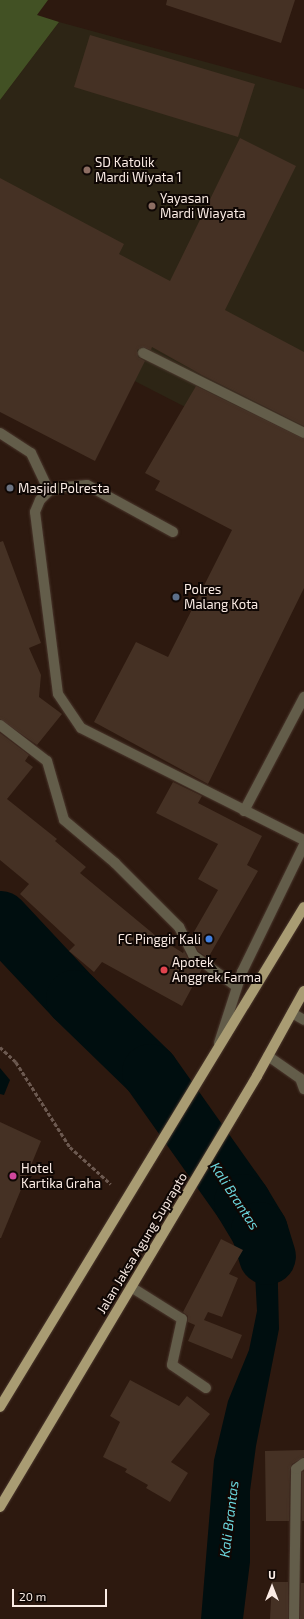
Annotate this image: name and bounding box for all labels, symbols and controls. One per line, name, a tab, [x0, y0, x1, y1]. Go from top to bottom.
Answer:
place label: SD Katolik Mardi Wiyata 1	[95, 155, 182, 186]
marker: SD Katolik Mardi Wiyata 1	[82, 165, 92, 175]
place label: Yayasan Mardi Wiayata	[160, 191, 246, 222]
marker: Yayasan Mardi Wiayata	[147, 201, 157, 211]
place label: Masjid Polresta	[18, 480, 110, 496]
marker: Masjid Polresta	[5, 483, 15, 493]
place label: Polres Malang Kota	[184, 582, 258, 613]
marker: Polres Malang Kota	[171, 592, 181, 602]
place label: FC Pinggir Kali	[118, 931, 201, 947]
marker: FC Pinggir Kali	[204, 934, 214, 944]
place label: Apotek Anggrek Farma	[172, 955, 261, 986]
marker: Apotek Anggrek Farma	[159, 965, 169, 975]
water label: Kali Brantas	[207, 1159, 263, 1233]
place label: Hotel Kartika Graha	[21, 1161, 101, 1192]
street label: Jalan Jaksa Agung Suprapto	[93, 1169, 191, 1317]
marker: Hotel Kartika Graha	[8, 1171, 18, 1181]
water label: Kali Brantas	[216, 1480, 242, 1558]
north arrow	[252, 1567, 292, 1607]
text: U	[268, 1568, 276, 1581]
scale bar	[14, 1581, 109, 1607]
text: 20 m	[19, 1589, 46, 1603]

